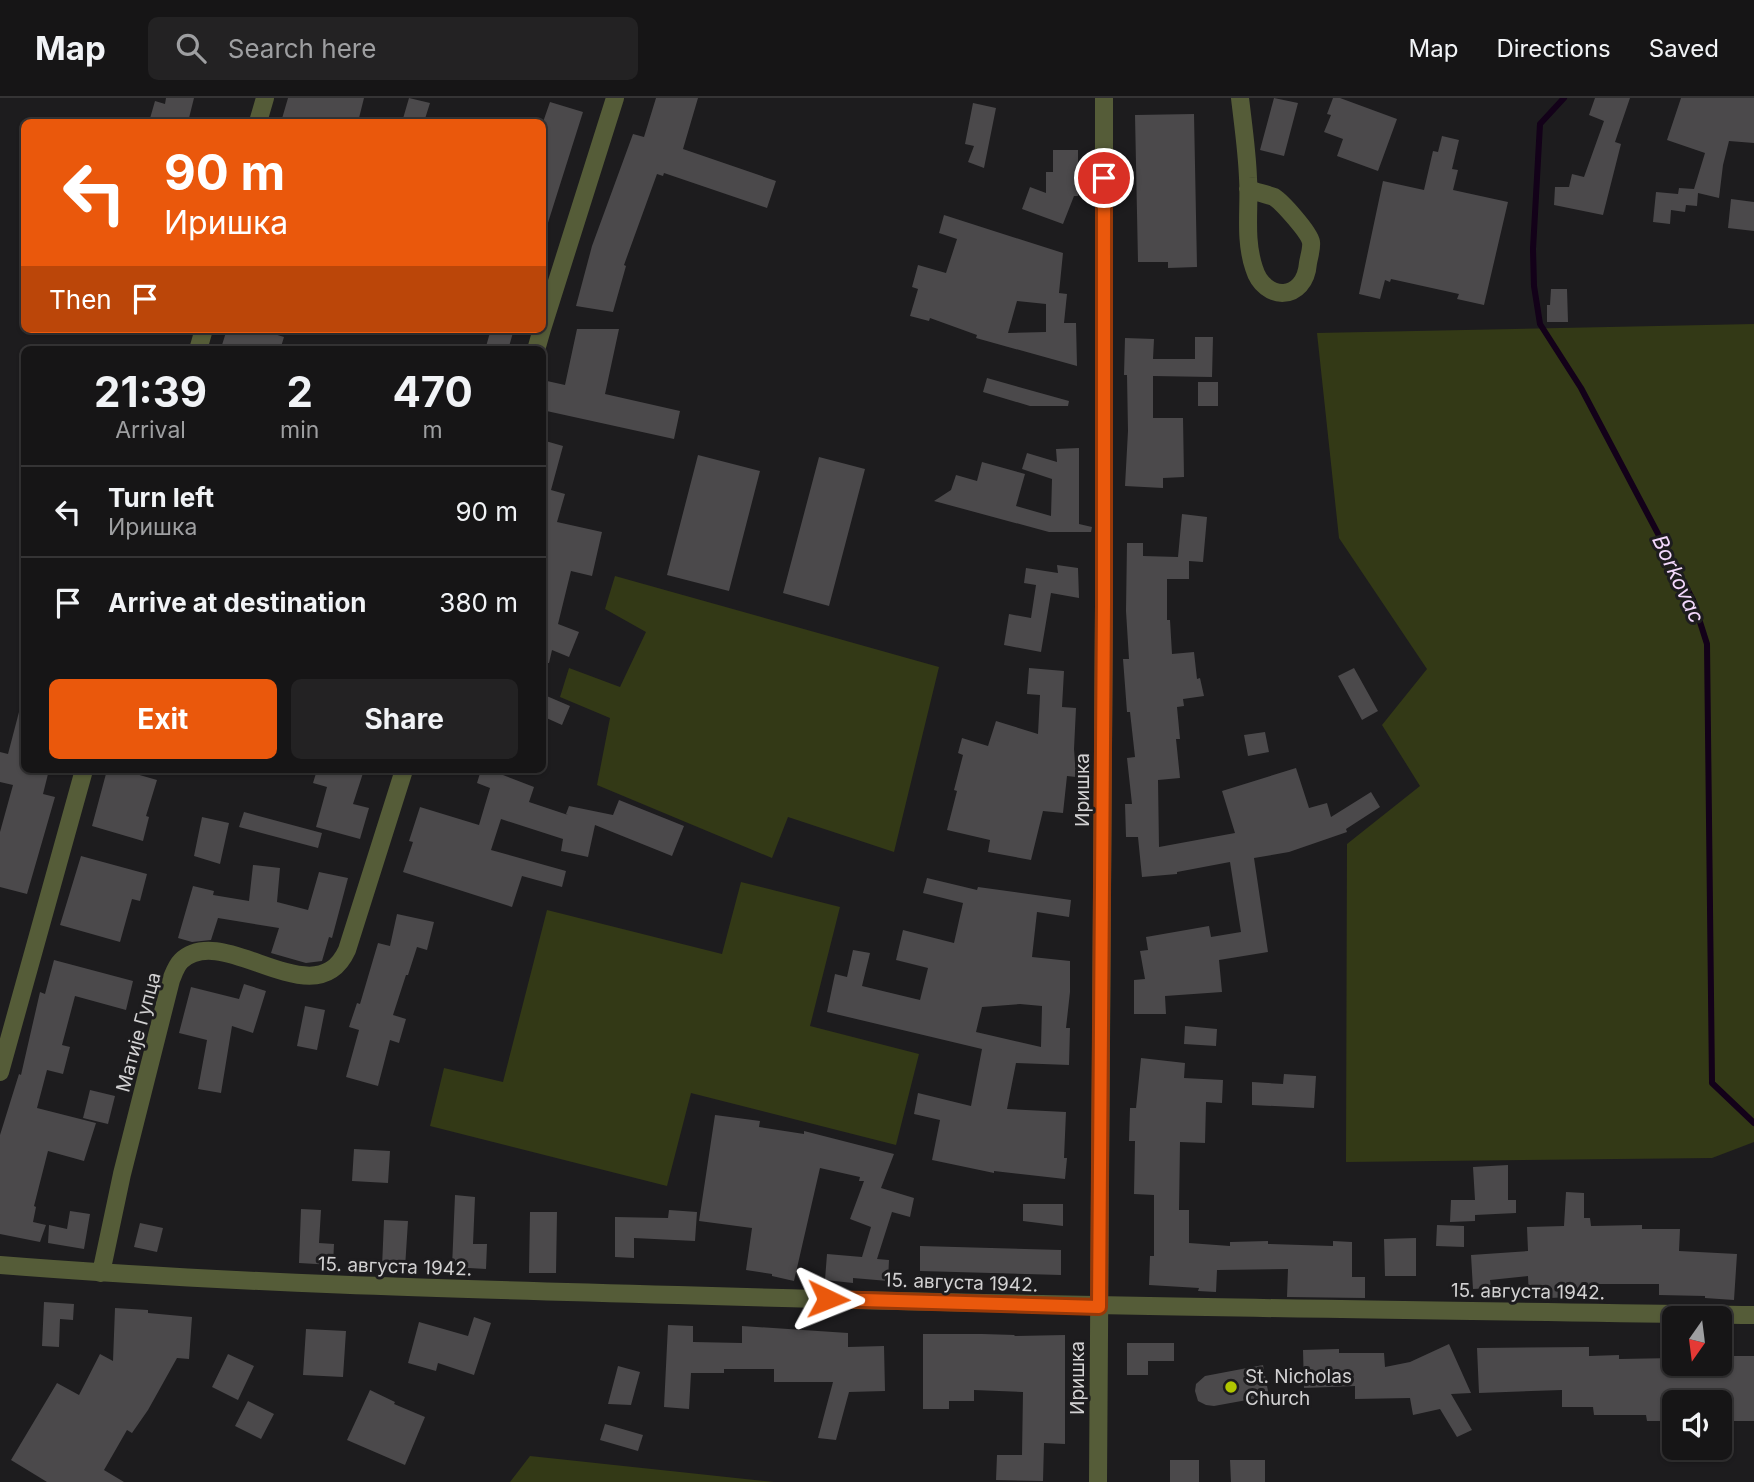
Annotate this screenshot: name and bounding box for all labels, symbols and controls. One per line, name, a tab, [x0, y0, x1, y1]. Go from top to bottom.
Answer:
search box	[148, 17, 638, 80]
text: Map	[35, 28, 106, 68]
icon: search	[172, 29, 210, 67]
text: Search here	[228, 33, 376, 64]
text: Map	[1409, 34, 1458, 63]
text: Directions	[1496, 34, 1611, 63]
text: Saved	[1649, 34, 1719, 63]
text: 90 m	[164, 143, 285, 202]
icon: left	[49, 147, 140, 238]
pin	[1074, 148, 1134, 208]
icon: arrive	[1085, 159, 1123, 197]
text: Иришка	[164, 203, 288, 242]
icon: arrive	[126, 280, 164, 318]
text: Then	[49, 284, 112, 315]
text: 21:39	[94, 366, 207, 417]
text: 2	[287, 366, 313, 417]
text: 470	[392, 366, 473, 417]
text: Arrival	[115, 416, 186, 444]
text: min	[280, 416, 319, 444]
text: m	[423, 416, 443, 444]
text: Turn left	[108, 482, 214, 513]
icon: left	[49, 493, 87, 531]
text: 90 m	[455, 496, 518, 527]
text: Иришка	[108, 513, 197, 541]
water label: Borkovac	[1647, 531, 1710, 627]
icon: arrive	[49, 584, 87, 622]
text: Arrive at destination	[108, 587, 367, 618]
text: 380 m	[439, 587, 518, 618]
button: Exit	[49, 679, 277, 759]
button: Share	[291, 679, 518, 759]
street label: Иришка	[1071, 753, 1094, 827]
street label: Матије Гупца	[111, 970, 165, 1094]
street label: 15. августа 1942.	[317, 1252, 473, 1281]
position arrow	[791, 1262, 865, 1336]
street label: 15. августа 1942.	[883, 1268, 1039, 1297]
street label: 15. августа 1942.	[1451, 1279, 1605, 1304]
north arrow	[1662, 1306, 1732, 1376]
map controls	[1662, 1306, 1732, 1460]
street label: Иришка	[1066, 1341, 1089, 1415]
place label: St. Nicholas Church	[1245, 1365, 1352, 1410]
marker: St. Nicholas Church	[1223, 1379, 1239, 1395]
button: sound	[1662, 1390, 1732, 1460]

